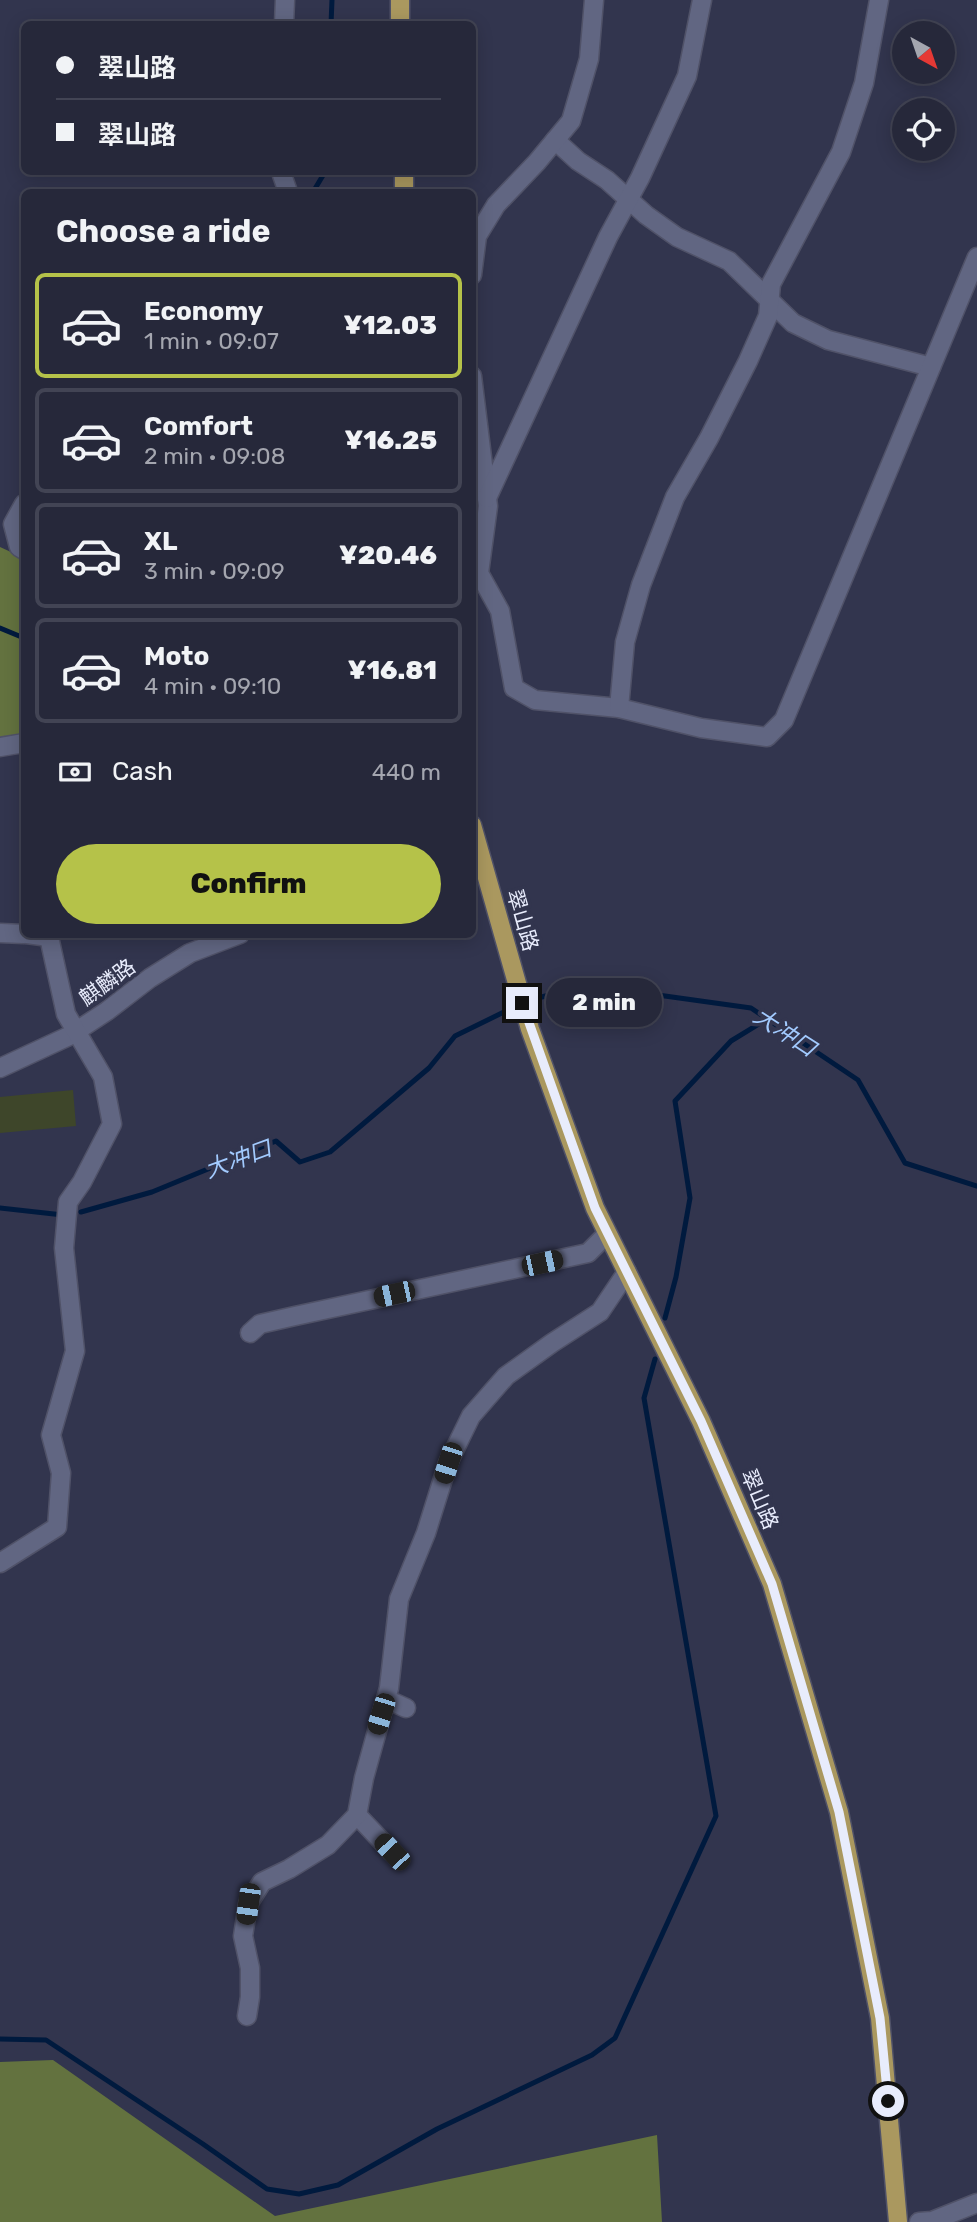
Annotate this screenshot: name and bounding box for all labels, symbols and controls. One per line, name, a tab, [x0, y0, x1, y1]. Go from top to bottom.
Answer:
north arrow	[892, 21, 956, 84]
map controls	[892, 21, 955, 161]
text: 翠山路	[98, 53, 176, 84]
button: locate	[892, 98, 955, 161]
text: 翠山路	[98, 120, 176, 151]
text: Choose a ride	[56, 212, 270, 250]
icon: car	[60, 294, 123, 357]
text: Economy	[144, 296, 263, 327]
text: ¥12.03	[343, 310, 437, 341]
text: 1 min · 09:07	[144, 327, 279, 355]
icon: car	[60, 409, 123, 472]
text: Comfort	[144, 411, 253, 442]
text: ¥16.25	[344, 425, 437, 456]
text: 2 min · 09:08	[144, 442, 285, 470]
icon: car	[60, 524, 123, 587]
text: XL	[144, 526, 177, 557]
text: ¥20.46	[339, 540, 437, 571]
text: 3 min · 09:09	[144, 557, 285, 585]
icon: car	[60, 639, 123, 702]
text: Moto	[144, 641, 209, 672]
text: ¥16.81	[348, 655, 437, 686]
text: 4 min · 09:10	[144, 672, 281, 700]
icon: cash	[56, 753, 94, 791]
text: Cash	[112, 756, 173, 787]
text: 440 m	[372, 758, 441, 786]
button: Confirm	[56, 844, 441, 924]
street label: 翠山路	[502, 886, 544, 954]
street label: 麒麟路	[74, 953, 140, 1011]
callout: 2 min	[546, 978, 662, 1028]
route end	[506, 987, 538, 1019]
text: 2 min	[572, 988, 636, 1016]
water label: 大冲口	[748, 1001, 823, 1064]
water label: 大冲口	[201, 1133, 277, 1184]
car	[520, 1248, 565, 1278]
car	[372, 1279, 417, 1309]
car	[432, 1440, 465, 1486]
street label: 翠山路	[736, 1465, 784, 1533]
car	[365, 1691, 398, 1737]
car	[370, 1829, 415, 1875]
car	[235, 1882, 262, 1926]
route start	[872, 2085, 904, 2117]

